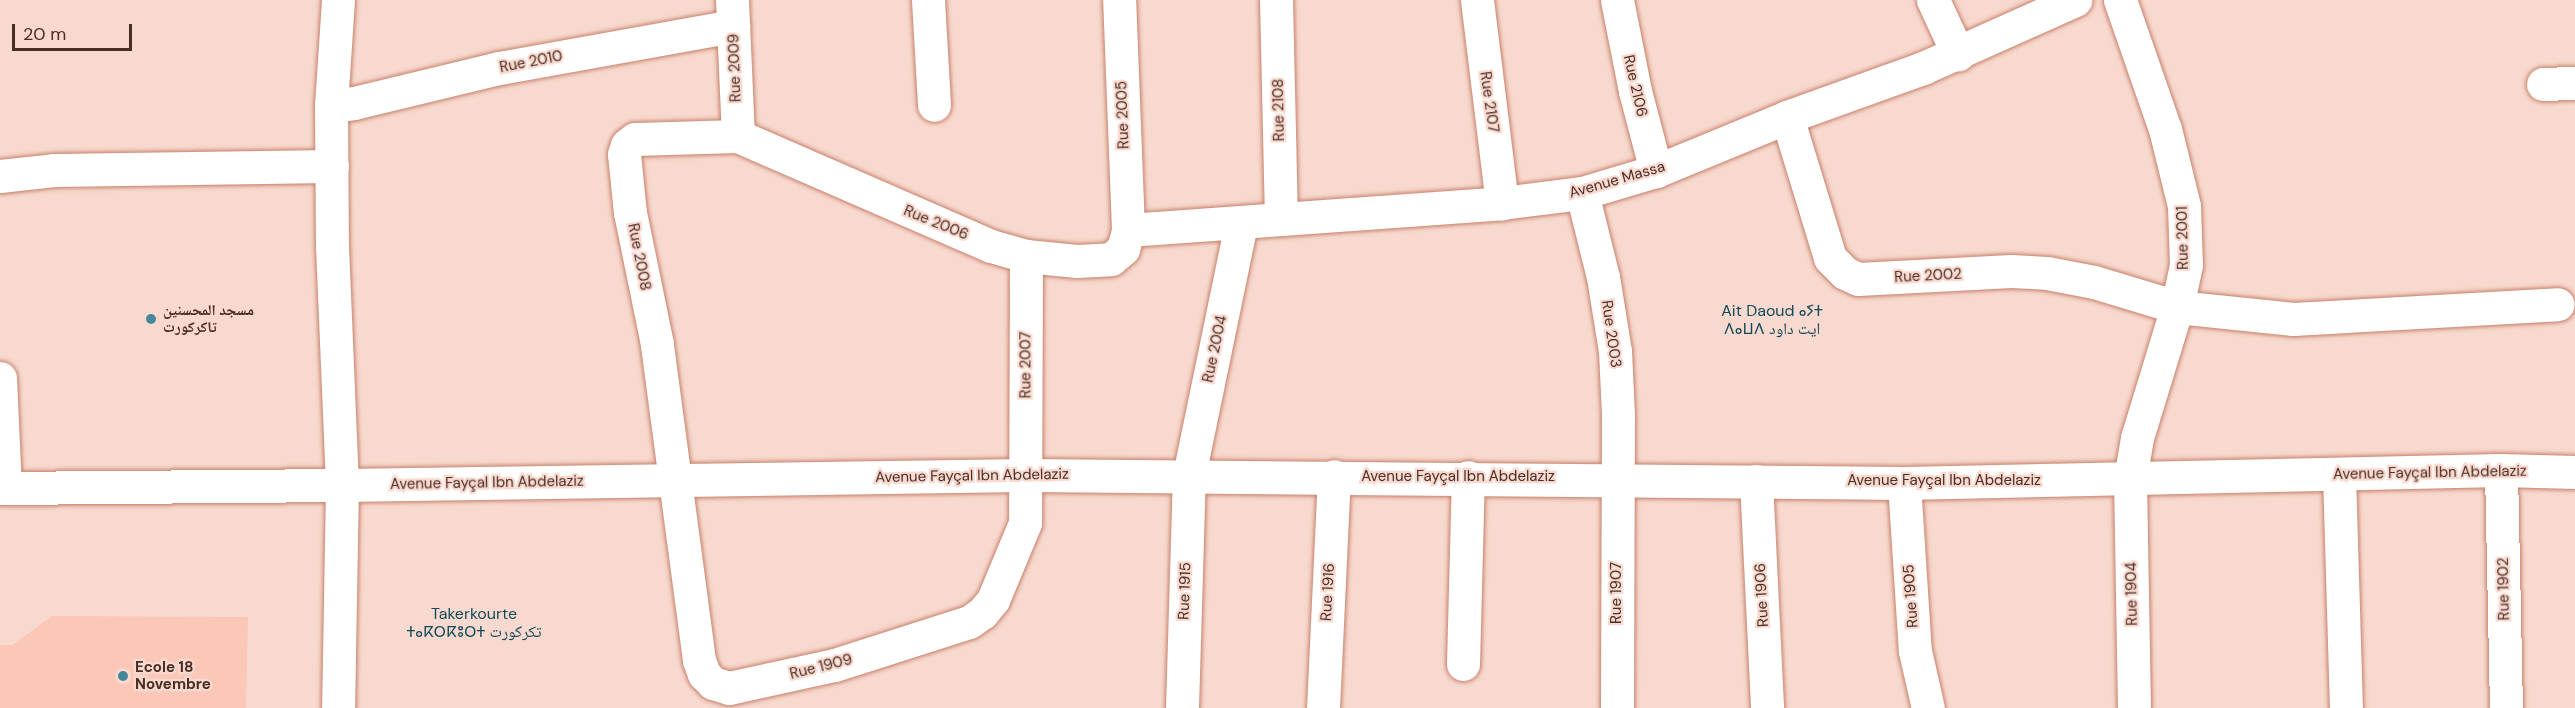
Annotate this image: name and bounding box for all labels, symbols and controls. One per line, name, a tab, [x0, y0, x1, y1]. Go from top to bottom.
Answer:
scale bar	[15, 12, 135, 50]
text: 20 m	[23, 22, 66, 46]
street label: Rue 2009	[725, 33, 745, 103]
street label: Rue 2010	[498, 47, 564, 77]
street label: Rue 2106	[1619, 53, 1651, 119]
street label: Rue 2107	[1476, 70, 1502, 134]
street label: Rue 2108	[1269, 78, 1289, 142]
street label: Rue 2005	[1113, 81, 1133, 149]
street label: Avenue Massa	[1567, 158, 1667, 202]
street label: Rue 2006	[901, 202, 971, 244]
street label: Rue 2001	[2173, 206, 2193, 270]
street label: Rue 2008	[624, 222, 654, 292]
street label: Rue 2002	[1894, 265, 1962, 287]
street label: Rue 2003	[1597, 299, 1625, 369]
place label: مسجد المحسنين تاكركورت	[163, 301, 254, 336]
district label: Ait Daoud ⴰⵢⵜ ⴷⴰⵡⴷ ايت داود	[1721, 301, 1823, 339]
marker: مسجد المحسنين تاكركورت	[144, 312, 158, 326]
street label: Rue 2004	[1199, 314, 1231, 384]
street label: Rue 2007	[1017, 332, 1035, 398]
street label: Avenue Fayçal Ibn Abdelaziz	[2333, 462, 2527, 484]
street label: Avenue Fayçal Ibn Abdelaziz	[875, 465, 1069, 487]
street label: Avenue Fayçal Ibn Abdelaziz	[1361, 468, 1555, 486]
street label: Avenue Fayçal Ibn Abdelaziz	[390, 472, 584, 494]
street label: Avenue Fayçal Ibn Abdelaziz	[1847, 472, 2041, 490]
street label: Rue 1902	[2494, 557, 2514, 621]
street label: Rue 1915	[1175, 562, 1195, 620]
street label: Rue 1907	[1608, 562, 1626, 624]
street label: Rue 1904	[2122, 562, 2142, 626]
street label: Rue 1916	[1317, 563, 1339, 621]
street label: Rue 1906	[1751, 563, 1773, 627]
street label: Rue 1905	[1900, 564, 1922, 628]
district label: Takerkourte ⵜⴰⴽⵔⴽⵓⵔⵜ تكركورت	[406, 604, 542, 642]
street label: Rue 1909	[788, 651, 854, 683]
place label: Ecole 18 Novembre	[135, 658, 211, 693]
marker: Ecole 18 Novembre	[116, 669, 130, 683]

